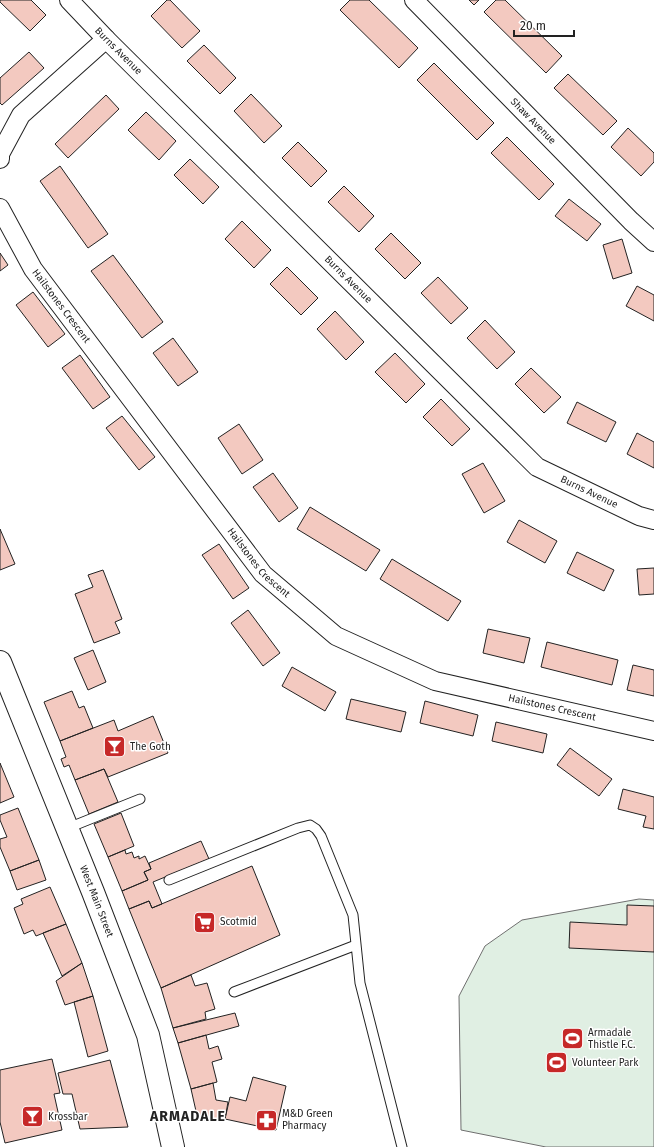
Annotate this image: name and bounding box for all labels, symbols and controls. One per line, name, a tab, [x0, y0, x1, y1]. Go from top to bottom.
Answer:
scale bar	[514, 12, 574, 38]
text: 20 m	[520, 19, 546, 33]
street label: Burns Avenue	[92, 25, 145, 77]
street label: Shaw Avenue	[508, 96, 558, 147]
street label: Burns Avenue	[322, 253, 374, 306]
street label: Hailstones Crescent	[29, 267, 93, 346]
street label: Burns Avenue	[558, 473, 620, 511]
street label: Hailstones Crescent	[224, 526, 293, 600]
street label: Hailstones Crescent	[507, 692, 597, 724]
bar icon: The Goth	[101, 734, 127, 760]
place label: The Goth	[130, 741, 171, 753]
street label: West Main Street	[77, 864, 116, 939]
supermarket icon: Scotmid	[192, 909, 218, 935]
place label: Scotmid	[220, 916, 257, 928]
sports icon: Armadale Thistle F.C.	[560, 1026, 586, 1052]
place label: Armadale Thistle F.C.	[588, 1027, 635, 1051]
sports icon: Volunteer Park	[544, 1050, 570, 1076]
place label: Volunteer Park	[572, 1057, 639, 1069]
bar icon: Krossbar	[20, 1104, 46, 1130]
pharmacy icon: M&D Green Pharmacy	[254, 1107, 280, 1133]
district label: ARMADALE	[149, 1108, 226, 1125]
place label: M&D Green Pharmacy	[282, 1108, 333, 1132]
place label: Krossbar	[48, 1111, 88, 1123]

